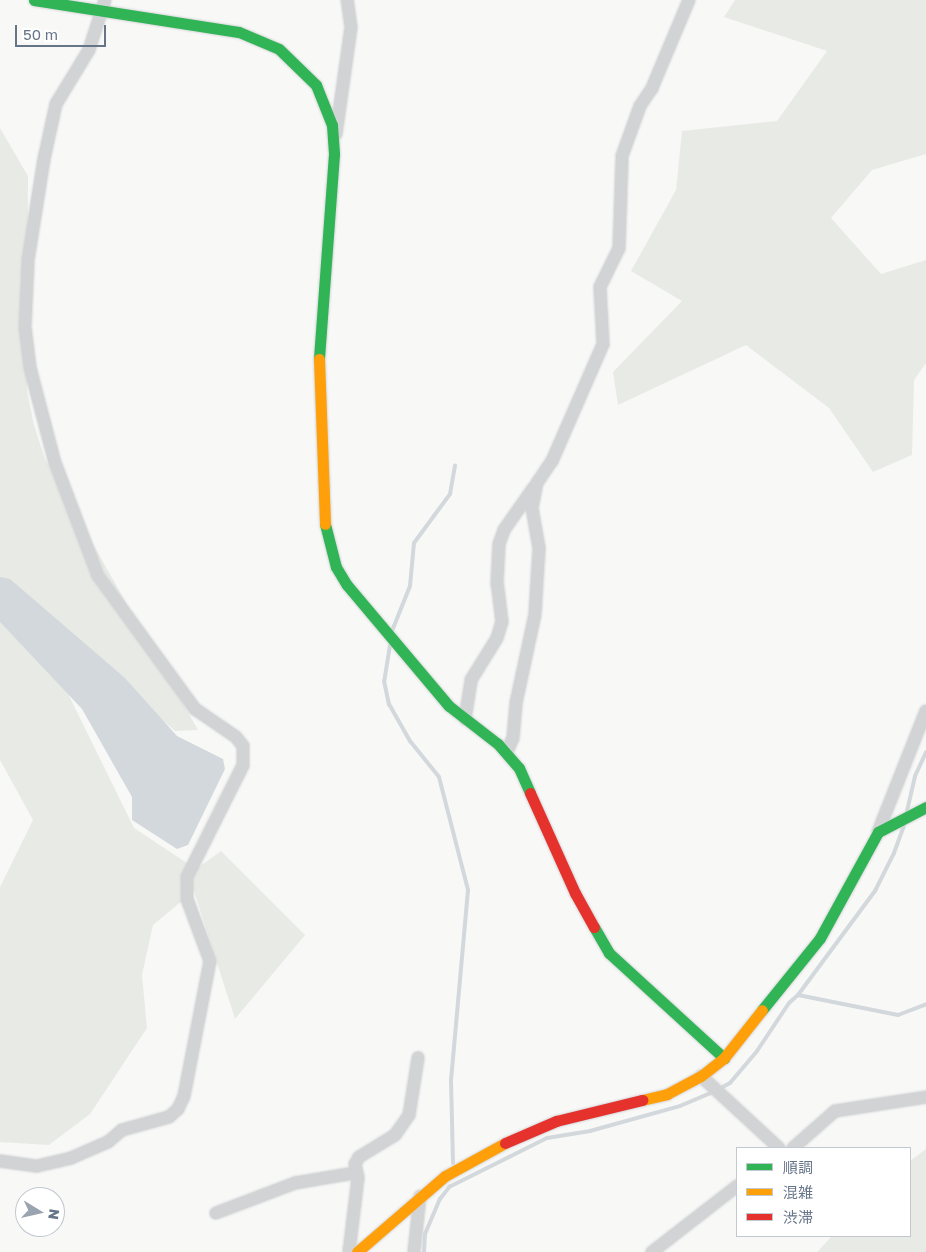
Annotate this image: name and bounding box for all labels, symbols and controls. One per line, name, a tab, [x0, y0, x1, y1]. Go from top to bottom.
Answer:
scale bar	[18, 15, 109, 47]
text: 50 m	[23, 25, 58, 43]
legend	[736, 1147, 911, 1237]
text: 順調	[783, 1158, 813, 1176]
text: 混雑	[783, 1183, 813, 1201]
north arrow	[15, 1187, 65, 1237]
text: N	[45, 1208, 64, 1221]
text: 渋滞	[783, 1208, 813, 1226]

